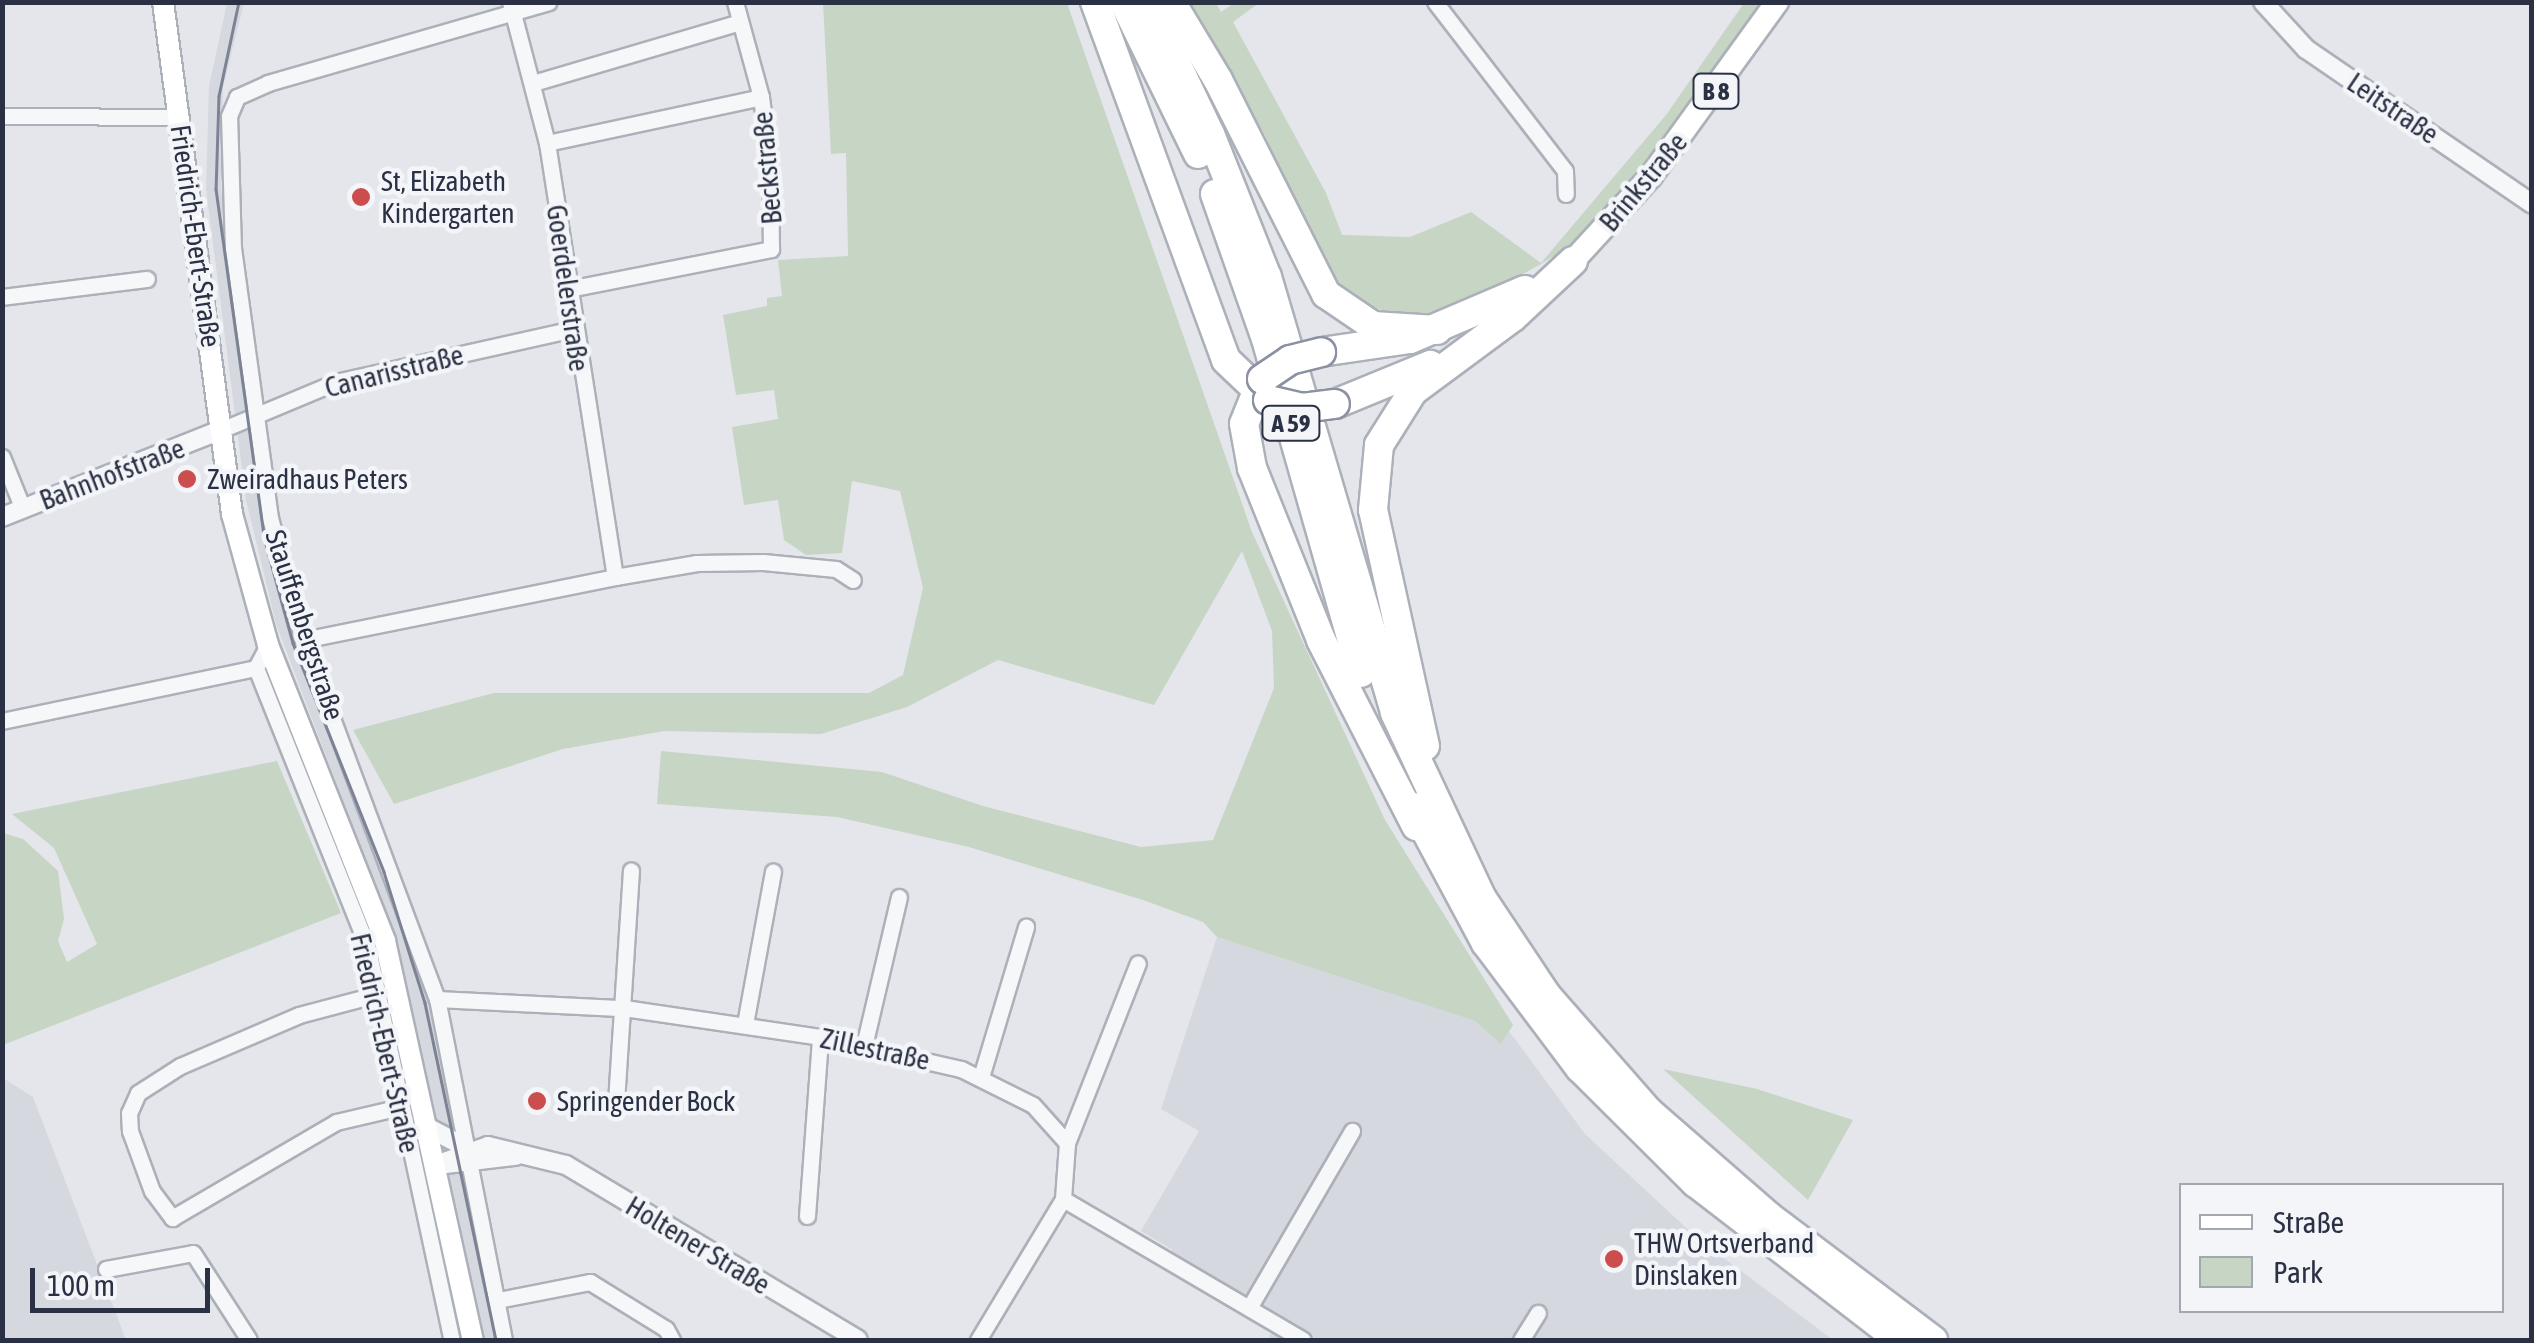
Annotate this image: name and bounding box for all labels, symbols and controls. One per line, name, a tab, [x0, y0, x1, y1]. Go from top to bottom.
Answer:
street label: Leitstraße	[2341, 65, 2445, 151]
road number: B 8	[1691, 71, 1741, 111]
street label: Beckstraße	[745, 110, 789, 226]
street label: Friedrich-Ebert-Straße	[164, 123, 228, 349]
street label: Brinkstraße	[1592, 126, 1694, 238]
place label: St, Elizabeth Kindergarten	[381, 164, 515, 230]
marker: St, Elizabeth Kindergarten	[350, 186, 372, 208]
street label: Goerdelerstraße	[540, 203, 596, 373]
street label: Canarisstraße	[321, 338, 467, 404]
road number: A 59	[1261, 403, 1321, 443]
street label: Bahnhofstraße	[35, 431, 189, 517]
place label: Zweiradhaus Peters	[207, 462, 408, 496]
marker: Zweiradhaus Peters	[176, 468, 198, 490]
street label: Stauffenbergstraße	[258, 526, 352, 724]
street label: Friedrich-Ebert-Straße	[343, 930, 427, 1156]
street label: Zillestraße	[817, 1021, 933, 1077]
place label: Springender Bock	[557, 1084, 735, 1118]
marker: Springender Bock	[526, 1090, 548, 1112]
legend	[2179, 1183, 2504, 1313]
street label: Holtener Straße	[620, 1189, 776, 1301]
text: Straße	[2273, 1205, 2344, 1239]
place label: THW Ortsverband Dinslaken	[1634, 1226, 1814, 1292]
scale bar	[35, 1248, 215, 1310]
marker: THW Ortsverband Dinslaken	[1603, 1248, 1625, 1270]
text: Park	[2273, 1255, 2323, 1289]
text: 100 m	[47, 1268, 115, 1302]

